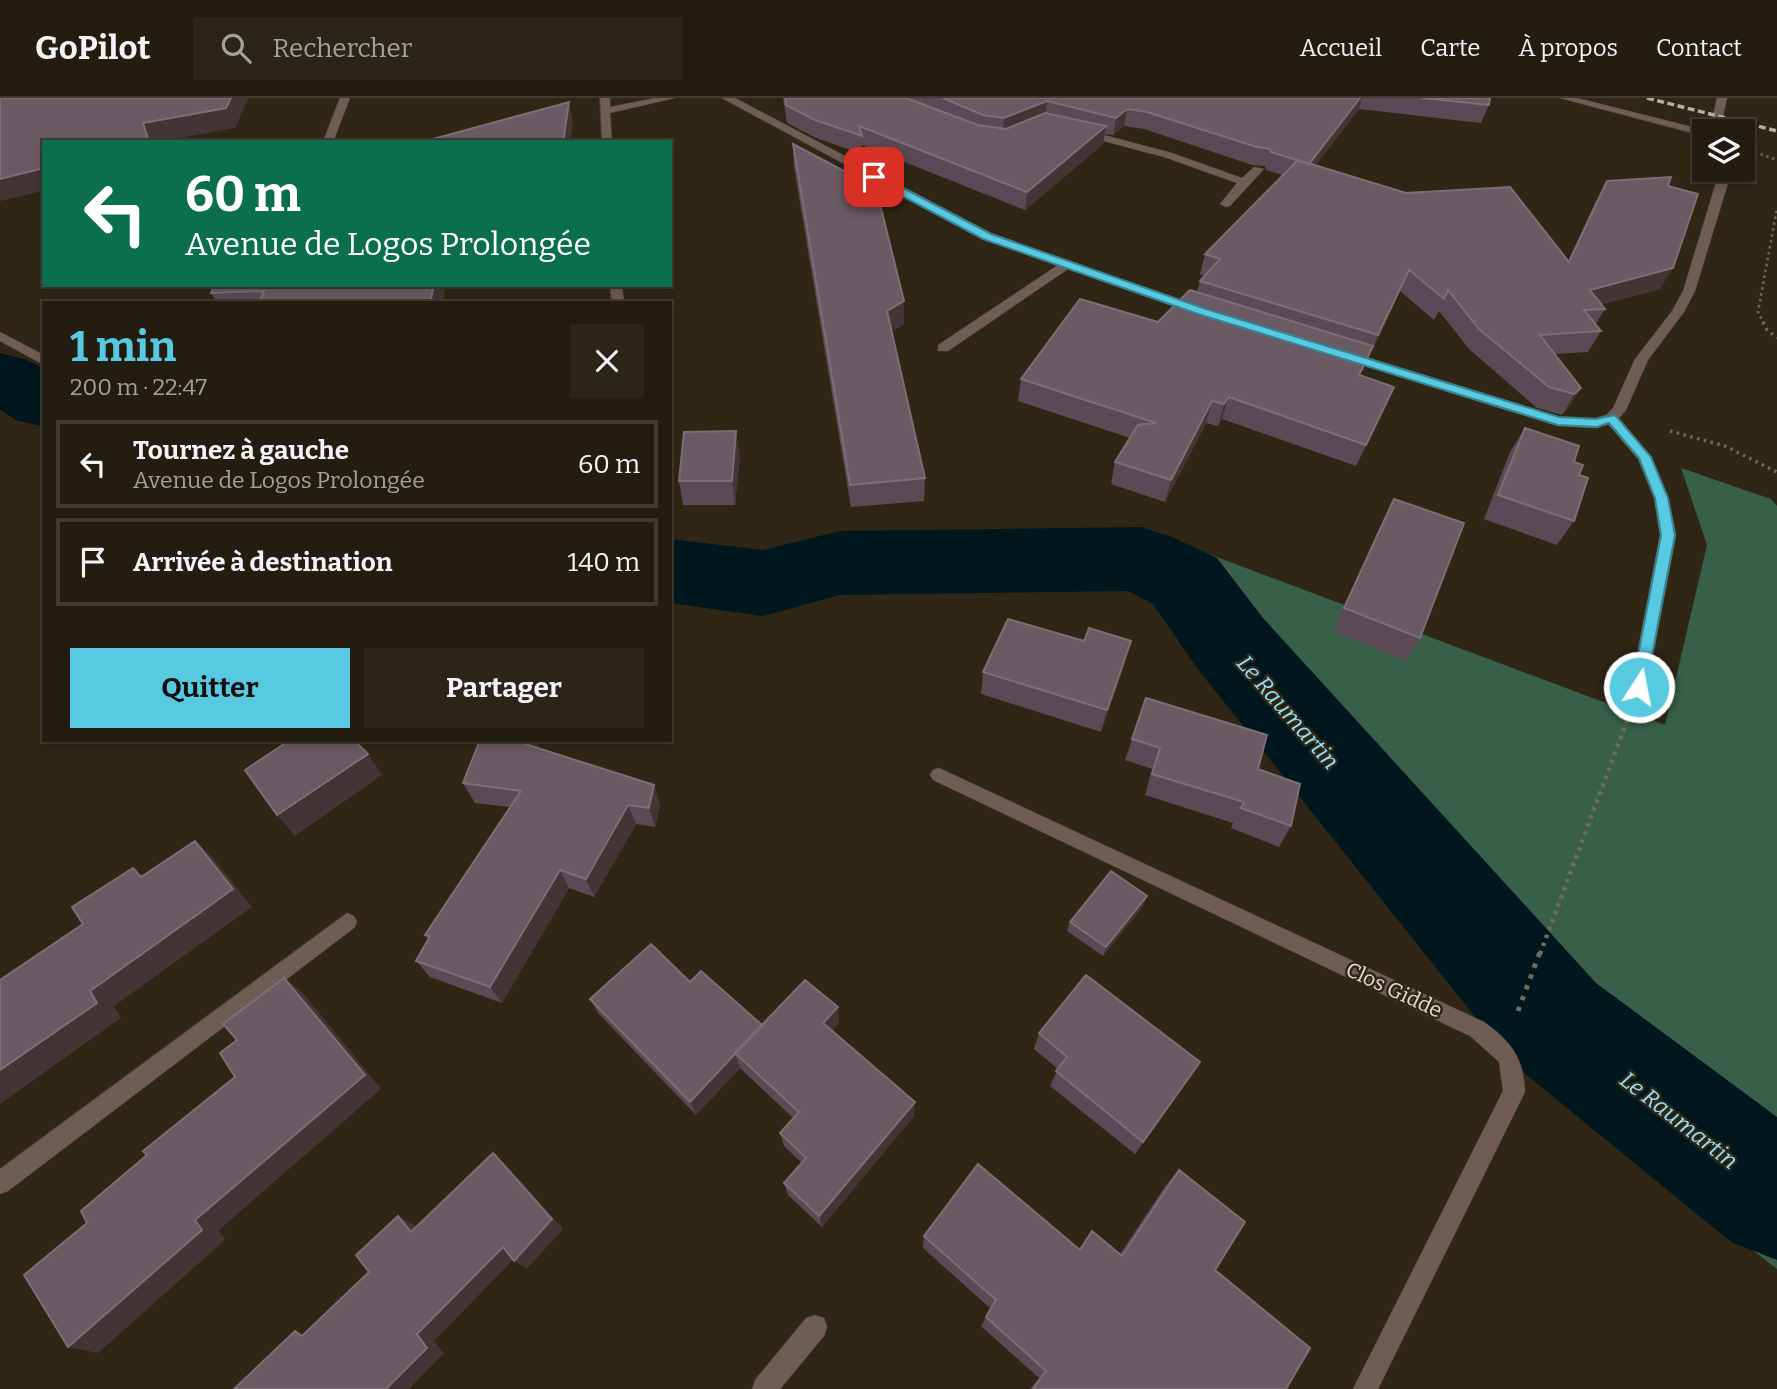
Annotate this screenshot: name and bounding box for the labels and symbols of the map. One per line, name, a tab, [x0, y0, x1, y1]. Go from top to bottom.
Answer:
pin	[844, 147, 904, 207]
water label: Le Raumartin	[1231, 649, 1345, 775]
position arrow	[1602, 650, 1676, 724]
street label: Clos Gidde	[1342, 956, 1446, 1024]
water label: Le Raumartin	[1614, 1065, 1744, 1175]

